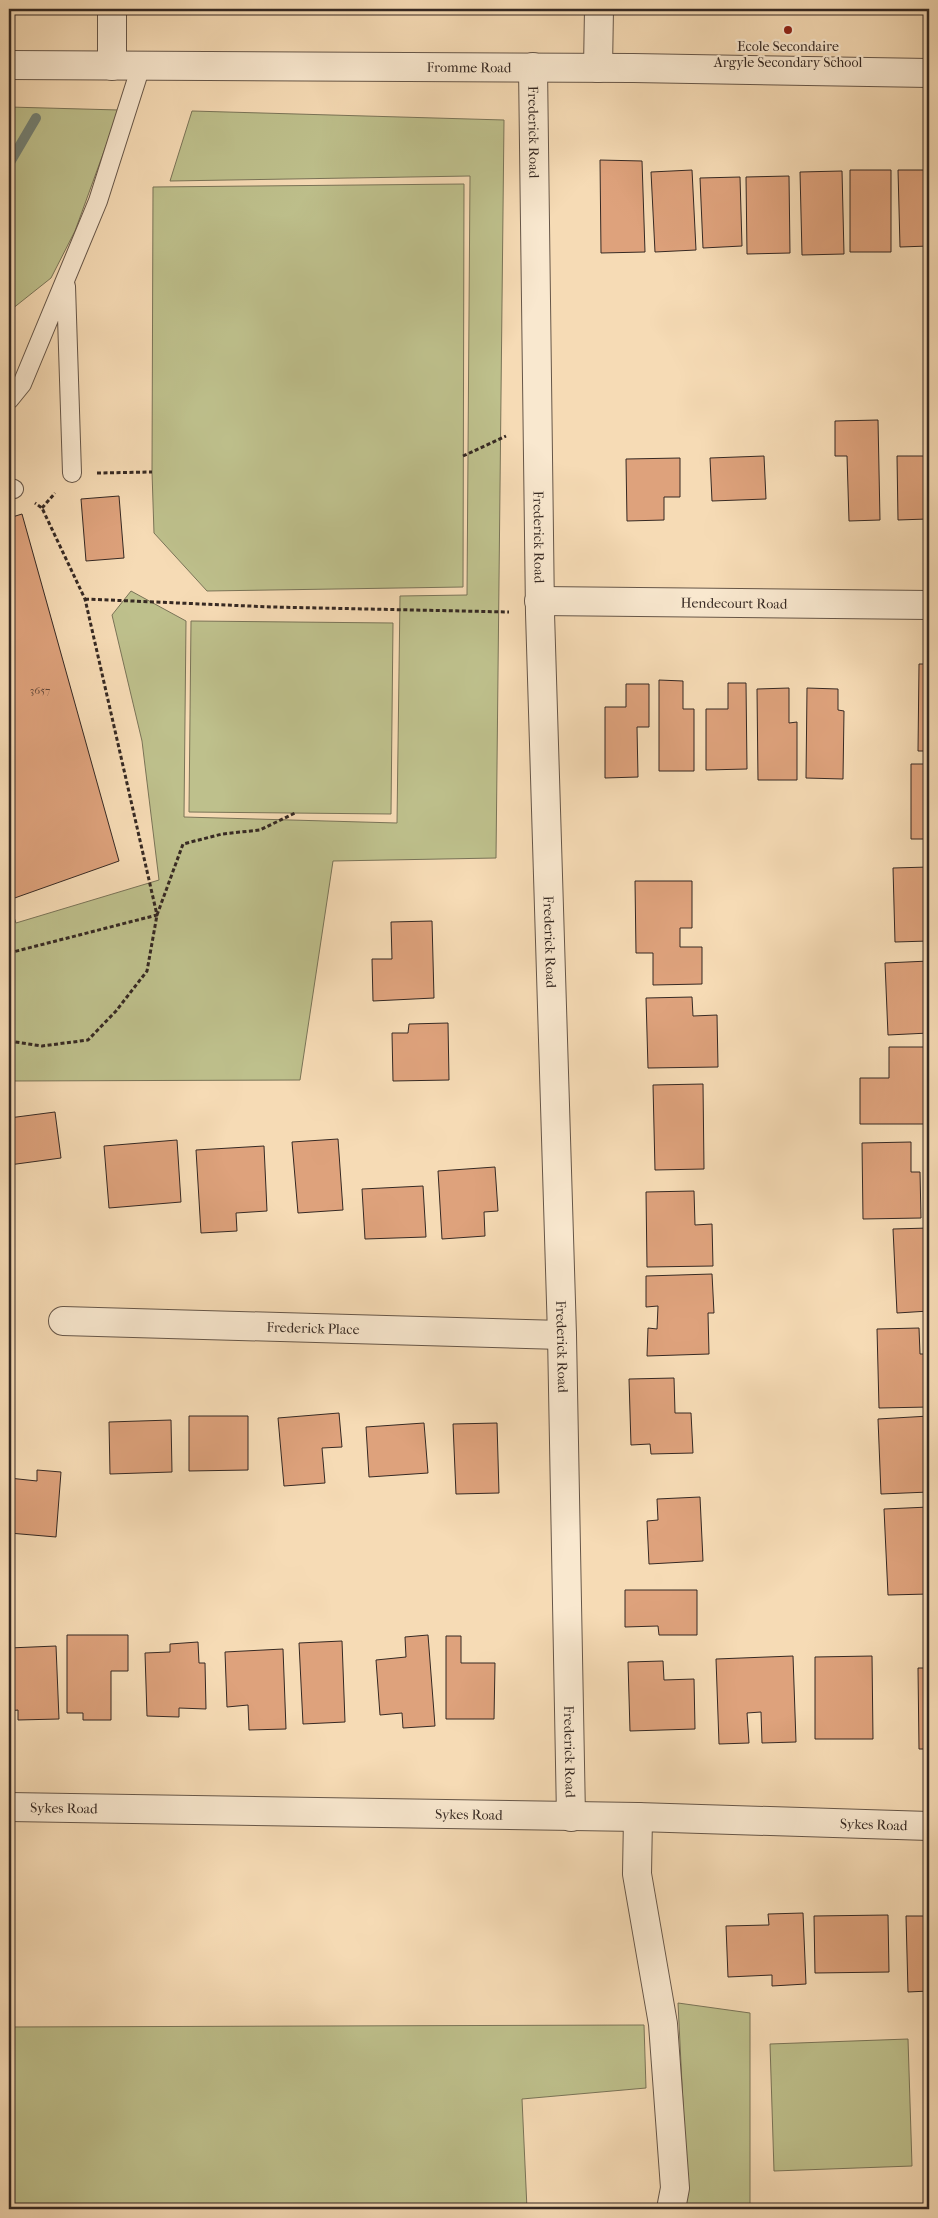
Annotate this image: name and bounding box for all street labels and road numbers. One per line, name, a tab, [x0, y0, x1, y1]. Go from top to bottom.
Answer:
street label: Fromme Road	[427, 59, 512, 76]
street label: Frederick Road	[524, 86, 542, 179]
street label: Frederick Road	[529, 491, 548, 584]
street label: Hendecourt Road	[680, 594, 788, 613]
street label: Frederick Road	[540, 895, 559, 989]
street label: Frederick Road	[552, 1300, 571, 1393]
street label: Frederick Place	[266, 1319, 360, 1338]
street label: Frederick Road	[560, 1705, 579, 1798]
street label: Sykes Road	[30, 1799, 98, 1817]
street label: Sykes Road	[435, 1806, 503, 1824]
street label: Sykes Road	[840, 1815, 908, 1834]

